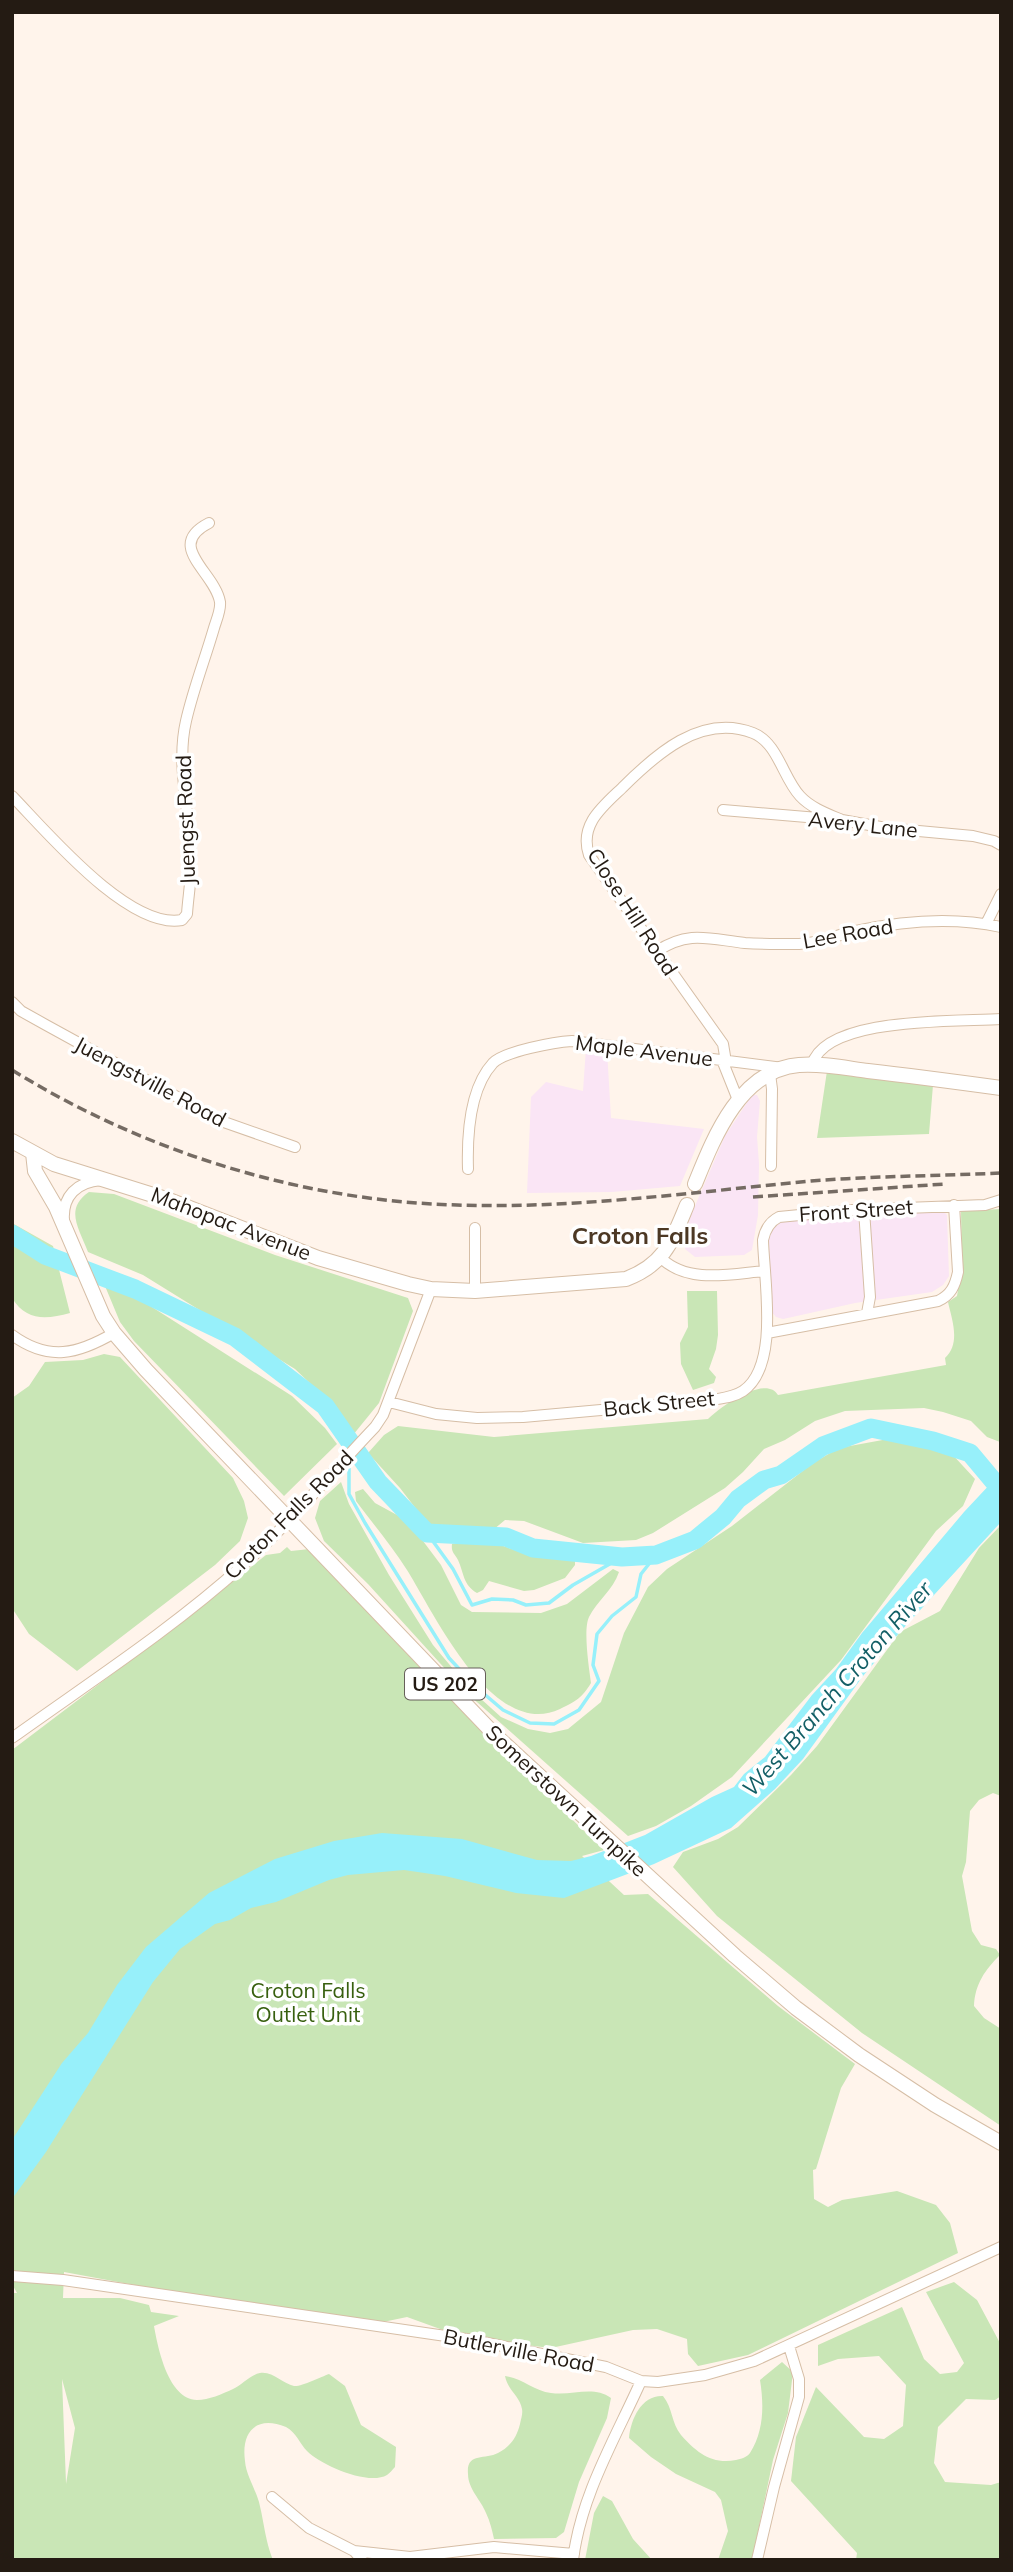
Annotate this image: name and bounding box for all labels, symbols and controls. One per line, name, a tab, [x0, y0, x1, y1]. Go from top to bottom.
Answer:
street label: Juengst Road	[170, 755, 200, 885]
street label: Avery Lane	[807, 805, 919, 843]
street label: Close Hill Road	[582, 843, 684, 980]
street label: Lee Road	[801, 912, 895, 954]
street label: Maple Avenue	[574, 1029, 714, 1071]
street label: Juengstville Road	[70, 1030, 231, 1132]
street label: Mahopac Avenue	[148, 1181, 315, 1266]
street label: Front Street	[798, 1193, 914, 1227]
district label: Croton Falls	[572, 1220, 708, 1250]
street label: Back Street	[602, 1384, 716, 1422]
street label: Croton Falls Road	[218, 1444, 358, 1584]
water label: West Branch Croton River	[735, 1574, 939, 1802]
road number: US 202	[405, 1668, 485, 1700]
street label: Somerstown Turnpike	[481, 1719, 653, 1882]
park label: Croton Falls Outlet Unit	[250, 1977, 366, 2027]
street label: Butlerville Road	[442, 2323, 597, 2377]

